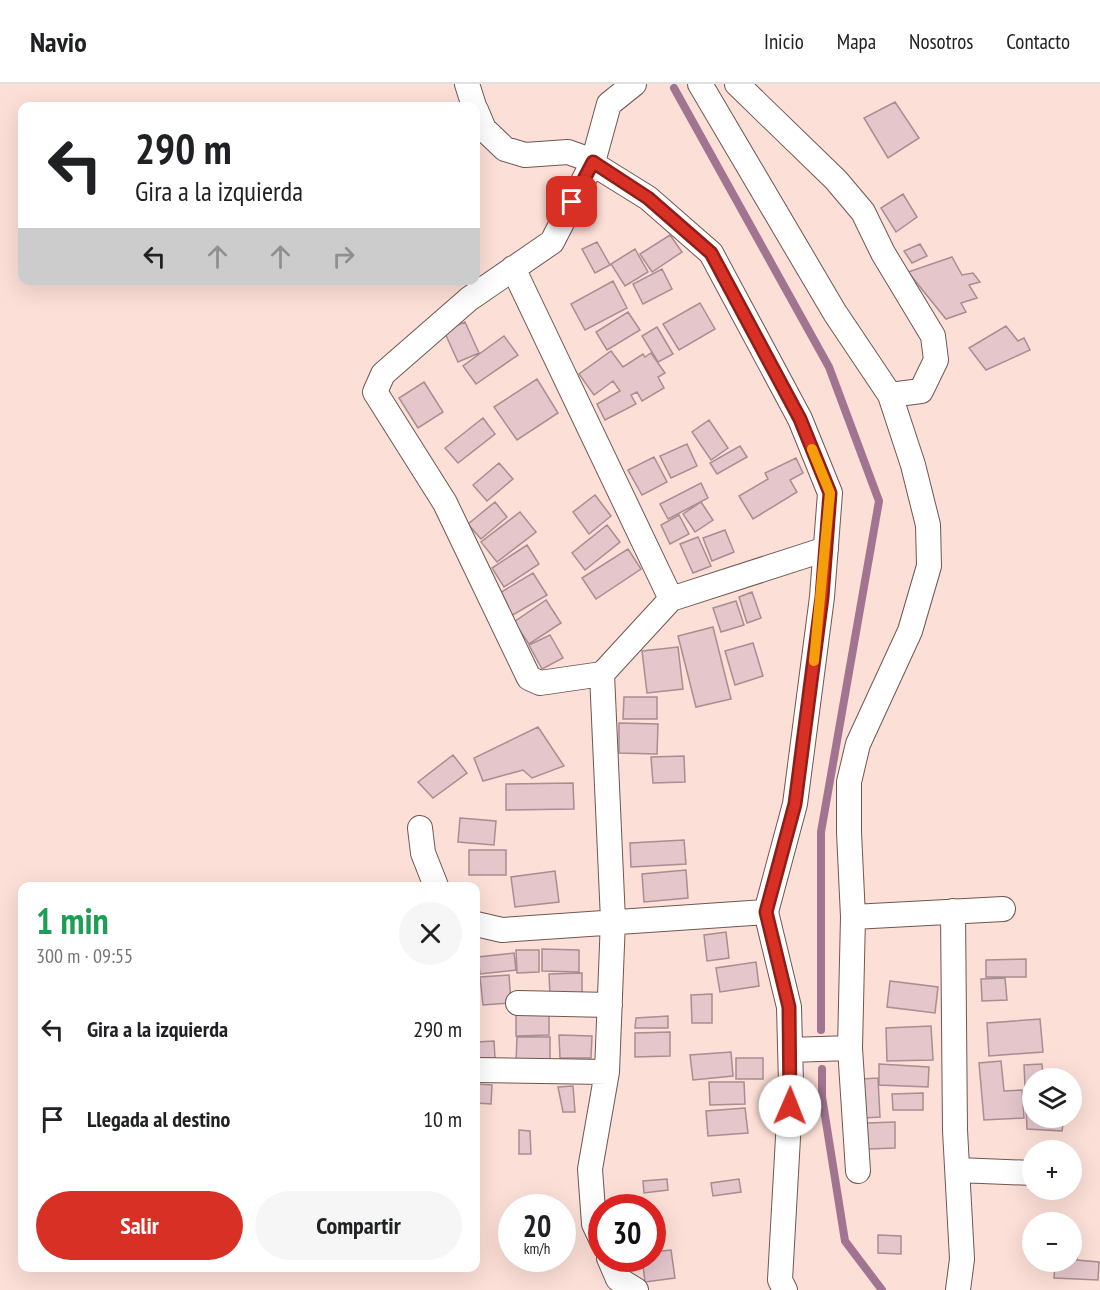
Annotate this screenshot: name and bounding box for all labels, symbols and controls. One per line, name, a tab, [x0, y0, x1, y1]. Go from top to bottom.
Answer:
text: Navio	[30, 23, 87, 60]
text: Inicio	[764, 28, 804, 55]
text: Mapa	[837, 28, 876, 55]
text: Nosotros	[909, 28, 973, 55]
text: Contacto	[1006, 28, 1070, 55]
text: 290 m	[135, 121, 232, 176]
icon: left	[36, 126, 114, 204]
text: Gira a la izquierda	[135, 174, 303, 208]
pin	[546, 176, 597, 227]
icon: arrive	[555, 185, 588, 218]
icon: left	[138, 240, 171, 273]
icon: ahead	[201, 240, 234, 273]
icon: ahead	[264, 240, 297, 273]
icon: right	[327, 240, 360, 273]
text: 1 min	[36, 897, 109, 944]
button: close	[399, 902, 462, 965]
text: 300 m · 09:55	[36, 943, 133, 969]
icon: left	[36, 1013, 69, 1046]
text: Gira a la izquierda	[87, 1015, 228, 1043]
text: 290 m	[413, 1015, 462, 1043]
map controls	[1022, 1068, 1082, 1272]
button: layers	[1022, 1068, 1082, 1128]
position arrow	[758, 1074, 822, 1138]
icon: arrive	[36, 1103, 69, 1136]
text: Llegada al destino	[87, 1105, 230, 1133]
text: 10 m	[423, 1105, 462, 1133]
button: +	[1022, 1140, 1082, 1200]
button: Salir	[36, 1191, 243, 1260]
button: Compartir	[255, 1191, 462, 1260]
speed limit sign: 30	[588, 1194, 666, 1272]
text: 20	[523, 1206, 551, 1245]
button: −	[1022, 1212, 1082, 1272]
text: km/h	[524, 1239, 550, 1258]

